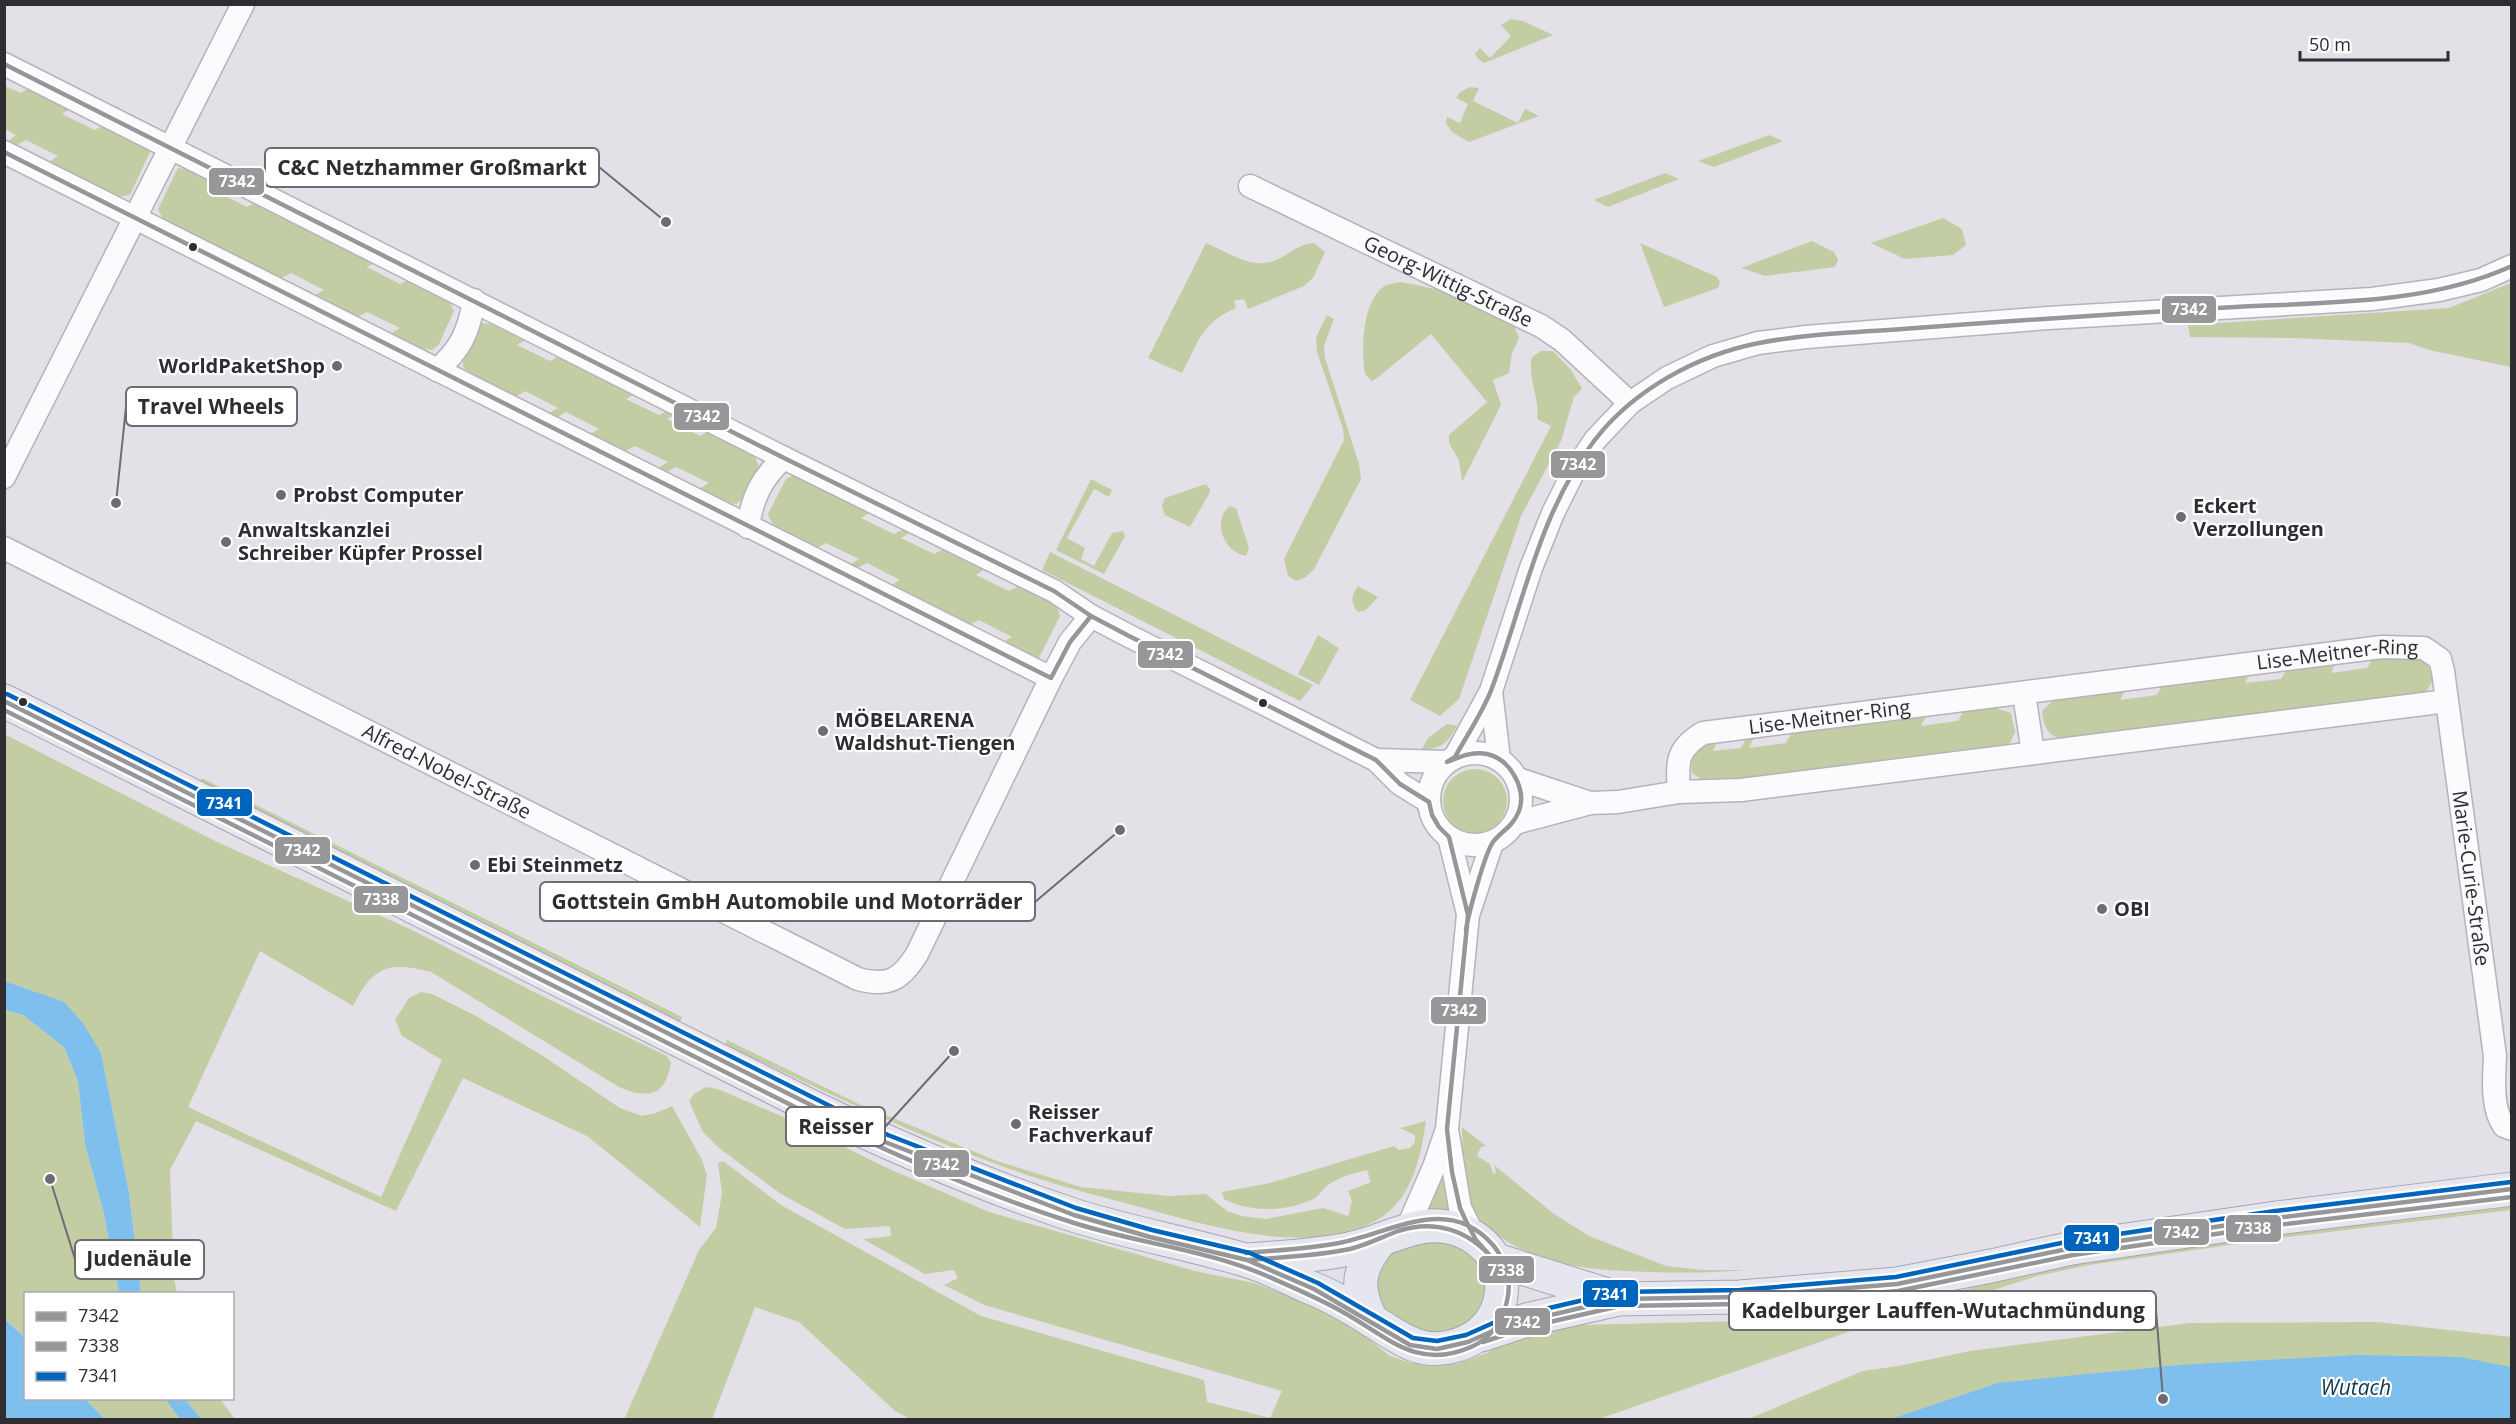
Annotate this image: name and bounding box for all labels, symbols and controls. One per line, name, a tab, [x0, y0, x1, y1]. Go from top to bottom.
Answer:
scale bar	[2300, 24, 2448, 62]
text: 50 m	[2309, 32, 2351, 56]
callout: C&C Netzhammer Großmarkt	[265, 148, 599, 187]
text: C&C Netzhammer Großmarkt	[277, 153, 587, 181]
line badge: 7342	[208, 167, 265, 196]
text: 7342	[219, 170, 255, 192]
street label: Georg-Wittig-Straße	[1359, 229, 1537, 333]
unlabelled marker	[187, 241, 199, 253]
line badge: 7342	[2161, 295, 2217, 324]
text: 7342	[2171, 298, 2207, 320]
place label: WorldPaketShop	[159, 352, 325, 379]
marker: WorldPaketShop	[330, 359, 344, 373]
callout: Travel Wheels	[126, 387, 297, 426]
text: Travel Wheels	[138, 392, 284, 420]
line badge: 7342	[673, 402, 730, 431]
text: 7342	[684, 405, 720, 427]
line badge: 7342	[1550, 450, 1606, 479]
text: 7342	[1560, 453, 1596, 475]
place label: Probst Computer	[293, 481, 464, 508]
marker: Probst Computer	[274, 488, 288, 502]
place label: Eckert Verzollungen	[2193, 492, 2324, 542]
marker: Eckert Verzollungen	[2174, 510, 2188, 524]
place label: Anwaltskanzlei Schreiber Küpfer Prossel	[238, 516, 483, 566]
marker: Anwaltskanzlei Schreiber Küpfer Prossel	[219, 535, 233, 549]
street label: Lise-Meitner-Ring	[2255, 633, 2419, 676]
line badge: 7342	[1137, 640, 1194, 669]
text: 7342	[1147, 643, 1183, 665]
street label: Lise-Meitner-Ring	[1747, 693, 1912, 740]
unlabelled marker	[17, 696, 29, 708]
unlabelled marker	[1257, 697, 1269, 709]
place label: MÖBELARENA Waldshut-Tiengen	[835, 706, 1015, 756]
street label: Alfred-Nobel-Straße	[358, 717, 536, 825]
marker: MÖBELARENA Waldshut-Tiengen	[816, 724, 830, 738]
line badge: 7341	[196, 788, 253, 817]
street label: Marie-Curie-Straße	[2446, 789, 2497, 968]
text: 7341	[206, 792, 242, 814]
line badge: 7342	[274, 836, 331, 865]
text: 7342	[284, 839, 320, 861]
place label: Ebi Steinmetz	[487, 851, 623, 878]
marker: Ebi Steinmetz	[468, 858, 482, 872]
callout: Gottstein GmbH Automobile und Motorräder	[540, 882, 1035, 921]
line badge: 7338	[353, 885, 409, 914]
text: Gottstein GmbH Automobile und Motorräder	[552, 887, 1023, 915]
text: 7338	[363, 888, 399, 910]
place label: OBI	[2114, 895, 2150, 922]
marker: OBI	[2095, 902, 2109, 916]
line badge: 7342	[1430, 996, 1487, 1025]
text: 7342	[1441, 999, 1477, 1021]
place label: Reisser Fachverkauf	[1028, 1098, 1153, 1148]
callout: Reisser	[786, 1107, 885, 1146]
text: Reisser	[798, 1112, 874, 1140]
marker: Reisser Fachverkauf	[1009, 1117, 1023, 1131]
line badge: 7342	[913, 1149, 970, 1178]
text: 7342	[923, 1153, 959, 1175]
line badge: 7338	[2225, 1214, 2282, 1243]
text: 7338	[2235, 1217, 2271, 1239]
line badge: 7342	[2153, 1218, 2210, 1246]
text: 7342	[2163, 1221, 2199, 1243]
line badge: 7341	[2063, 1224, 2120, 1252]
text: 7341	[2074, 1227, 2110, 1249]
callout: Judenäule	[75, 1240, 204, 1279]
text: Judenäule	[84, 1244, 192, 1272]
line badge: 7338	[1478, 1255, 1535, 1284]
text: 7338	[1488, 1259, 1524, 1281]
line badge: 7341	[1582, 1279, 1639, 1308]
text: 7341	[1592, 1283, 1628, 1305]
callout: Kadelburger Lauffen-Wutachmündung	[1729, 1291, 2156, 1330]
legend	[24, 1292, 234, 1400]
text: Kadelburger Lauffen-Wutachmündung	[1741, 1296, 2145, 1324]
text: 7342	[78, 1303, 119, 1327]
line badge: 7342	[1494, 1307, 1551, 1336]
text: 7342	[1504, 1311, 1540, 1333]
text: 7338	[78, 1333, 119, 1357]
text: 7341	[78, 1363, 119, 1387]
water label: Wutach	[2321, 1373, 2391, 1401]

